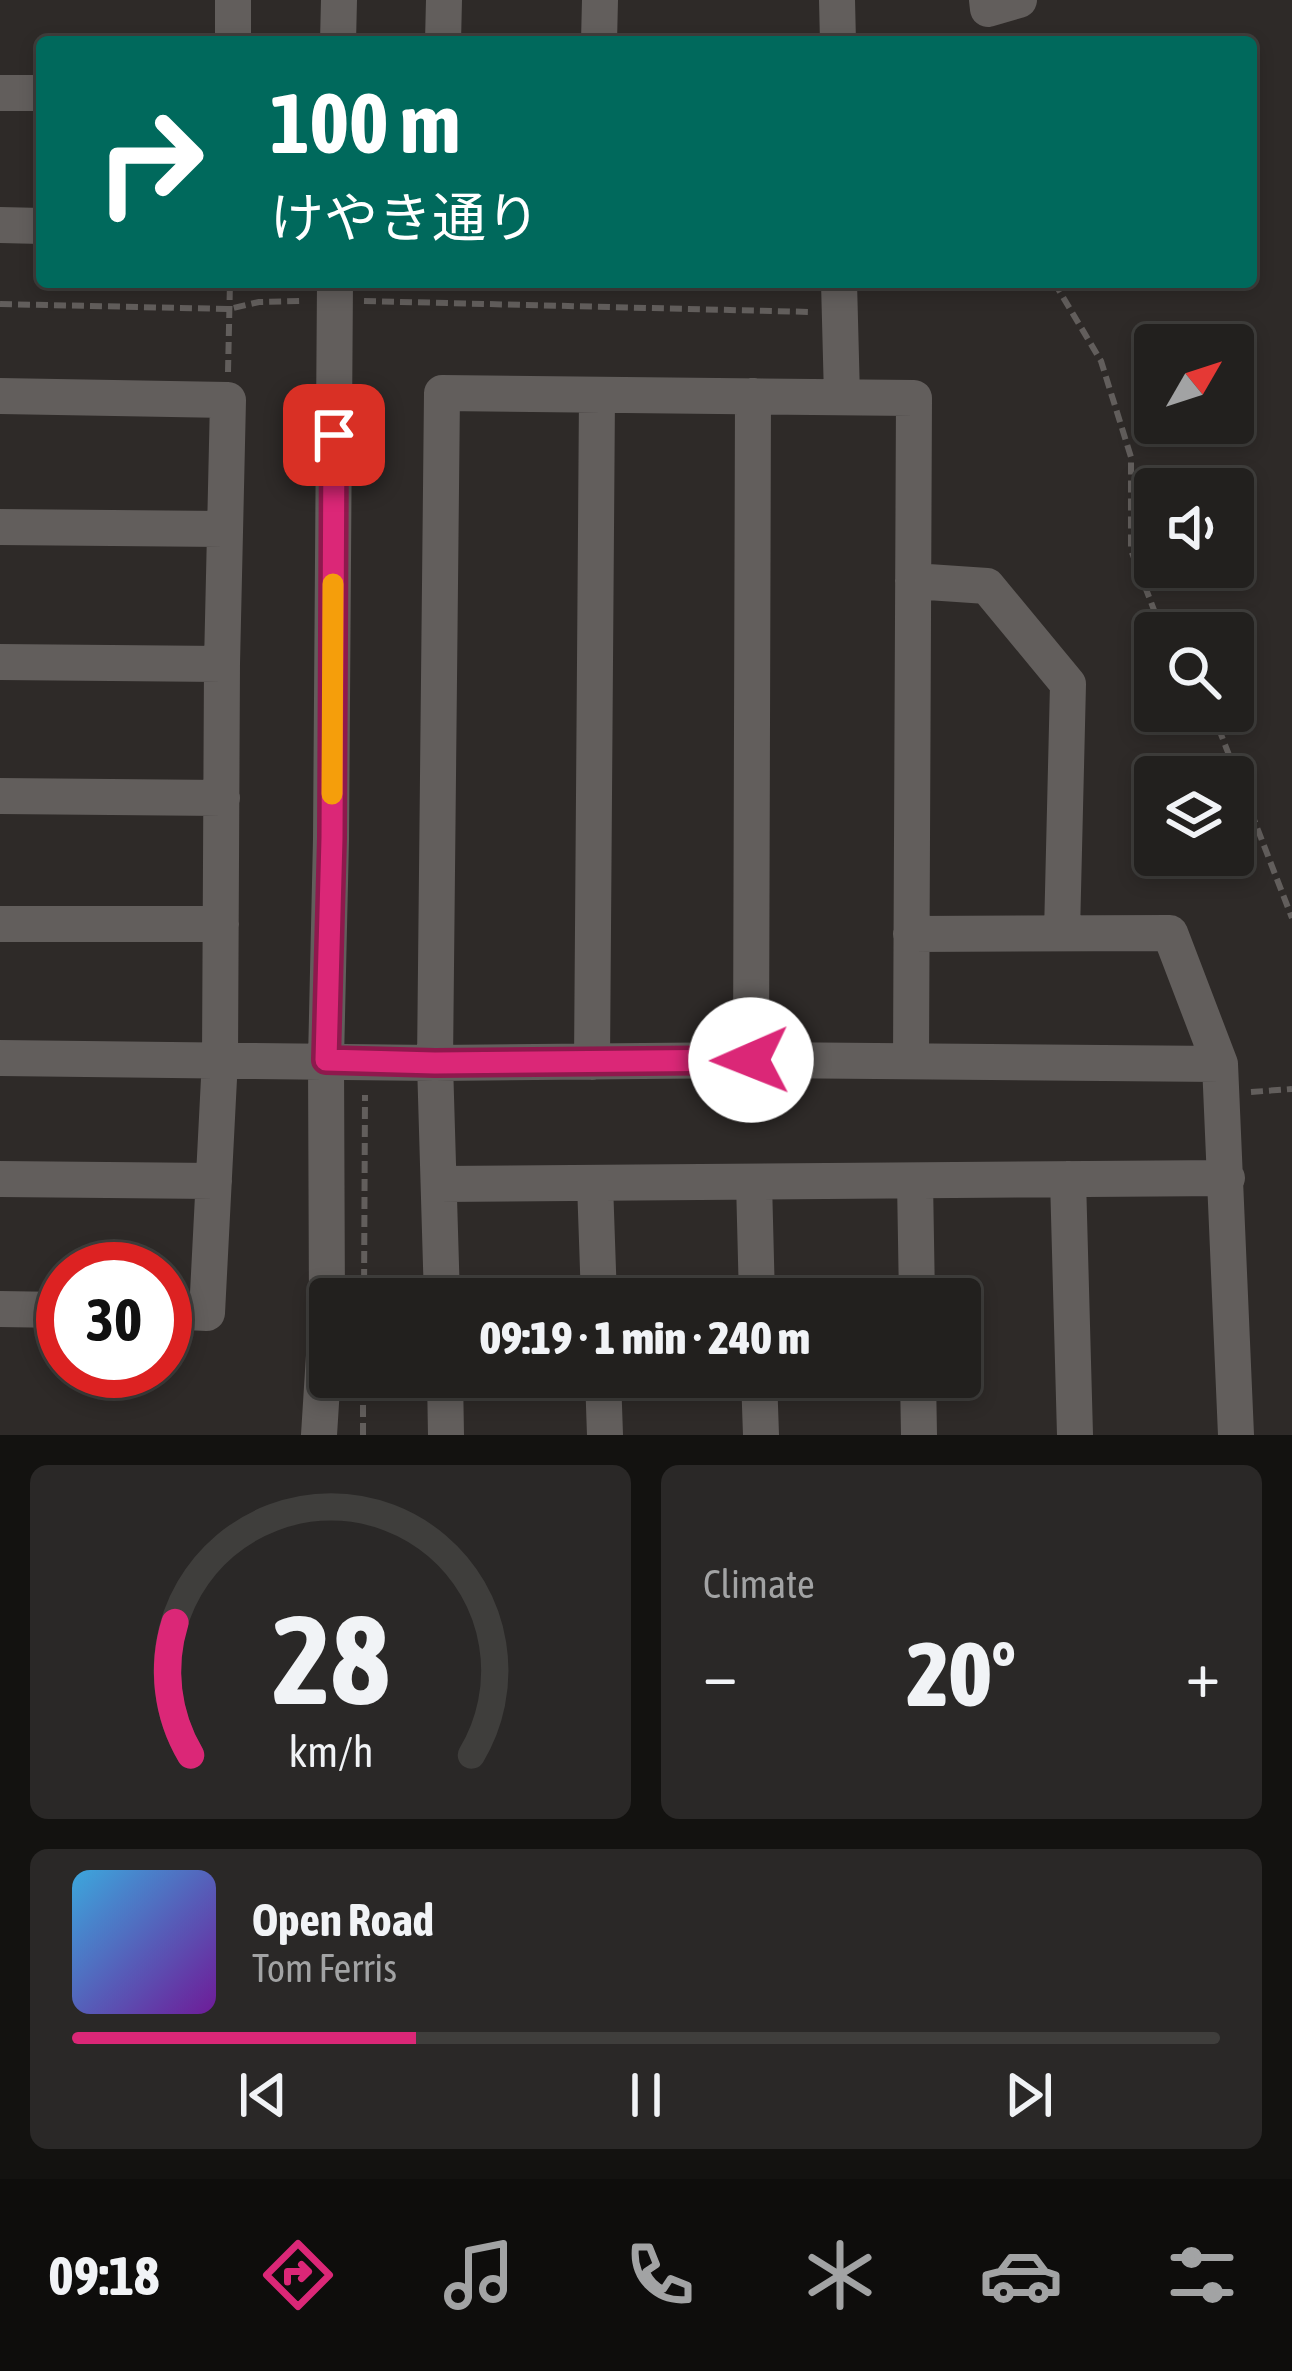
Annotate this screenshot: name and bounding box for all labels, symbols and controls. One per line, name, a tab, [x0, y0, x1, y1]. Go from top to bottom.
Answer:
text: 100 m	[270, 75, 460, 171]
icon: right	[72, 84, 228, 240]
text: けやき通り	[270, 187, 540, 248]
north arrow	[1134, 324, 1254, 444]
map controls	[1134, 324, 1254, 876]
pin	[283, 384, 385, 486]
icon: arrive	[301, 402, 367, 468]
button: sound	[1134, 468, 1254, 588]
button: search	[1134, 612, 1254, 732]
button: layers	[1134, 756, 1254, 876]
position arrow	[688, 997, 814, 1123]
speed limit sign: 30	[36, 1242, 192, 1398]
text: 09:19 · 1 min · 240 m	[480, 1312, 810, 1364]
text: Climate	[703, 1562, 815, 1606]
text: 28	[272, 1587, 389, 1730]
text: 20°	[907, 1622, 1016, 1725]
text: −	[703, 1635, 737, 1711]
text: +	[1186, 1635, 1220, 1711]
text: km/h	[288, 1727, 373, 1776]
text: Open Road	[252, 1894, 434, 1946]
text: Tom Ferris	[252, 1946, 397, 1990]
icon: previous	[230, 2062, 296, 2128]
icon: pause	[613, 2062, 679, 2128]
icon: next	[996, 2062, 1062, 2128]
icon: directions	[256, 2233, 340, 2317]
icon: music	[437, 2233, 521, 2317]
icon: phone	[618, 2233, 702, 2317]
icon: climate	[798, 2233, 882, 2317]
icon: car	[979, 2233, 1063, 2317]
icon: filters	[1160, 2233, 1244, 2317]
text: 09:18	[48, 2245, 159, 2306]

